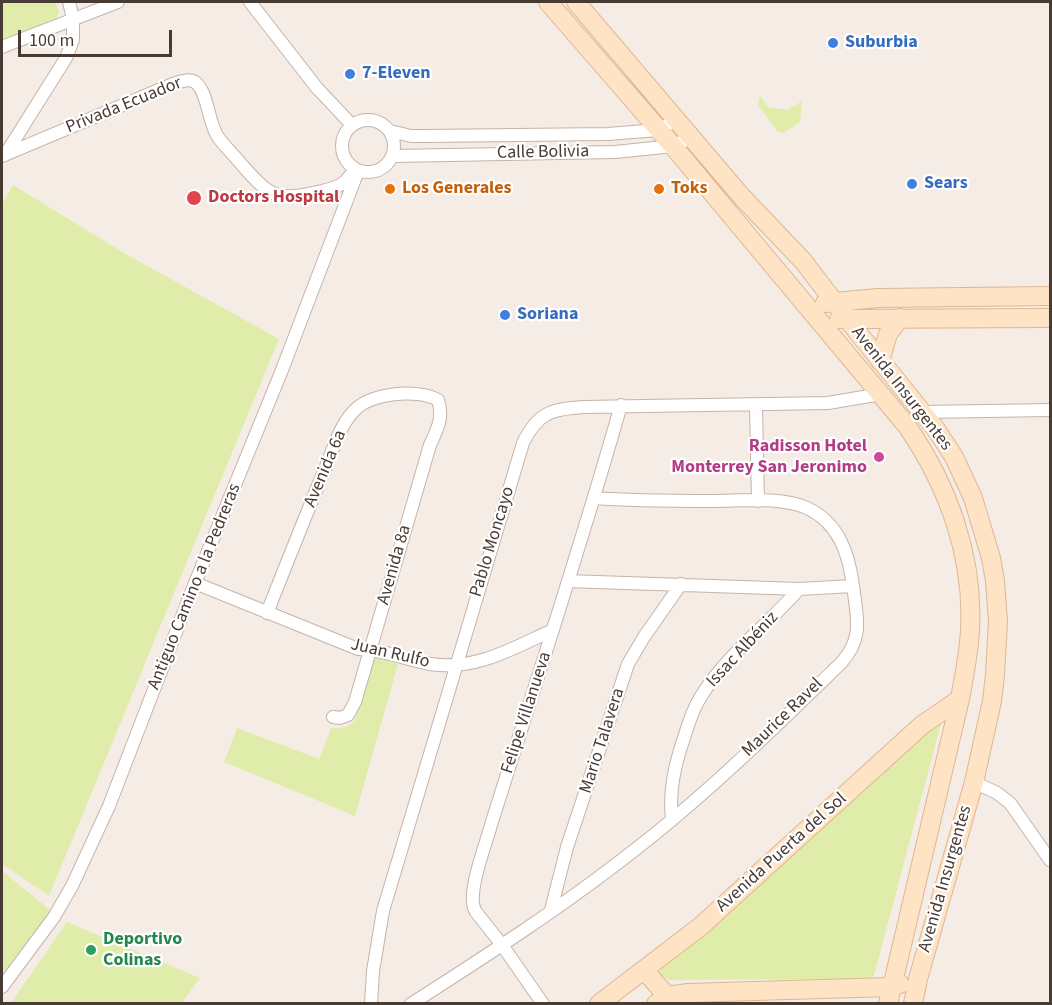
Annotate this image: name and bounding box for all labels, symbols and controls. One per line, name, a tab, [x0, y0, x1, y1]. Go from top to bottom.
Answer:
scale bar	[21, 18, 176, 56]
text: 100 m	[29, 28, 74, 53]
place label: Suburbia	[845, 32, 918, 54]
marker: Suburbia	[826, 36, 840, 50]
place label: 7-Eleven	[362, 63, 431, 85]
marker: 7-Eleven	[343, 67, 357, 81]
street label: Privada Ecuador	[63, 73, 185, 139]
street label: Calle Bolivia	[497, 141, 589, 165]
place label: Sears	[924, 173, 968, 195]
marker: Sears	[905, 177, 919, 191]
place label: Los Generales	[402, 178, 512, 200]
place label: Toks	[671, 178, 707, 200]
marker: Los Generales	[383, 182, 397, 196]
marker: Toks	[652, 182, 666, 196]
place label: Doctors Hospital	[208, 187, 339, 209]
marker: Doctors Hospital	[185, 189, 203, 207]
place label: Soriana	[517, 304, 578, 326]
marker: Soriana	[498, 308, 512, 322]
street label: Avenida Insurgentes	[846, 323, 956, 455]
street label: Avenida 6a	[300, 427, 352, 511]
place label: Radisson Hotel Monterrey San Jeronimo	[671, 436, 867, 478]
marker: Radisson Hotel Monterrey San Jeronimo	[872, 450, 886, 464]
street label: Antiguo Camino a la Pedreras	[144, 481, 246, 693]
street label: Pablo Moncayo	[466, 484, 520, 600]
street label: Avenida 8a	[373, 523, 417, 607]
street label: Issac Albéniz	[702, 608, 784, 692]
street label: Juan Rulfo	[348, 634, 432, 674]
street label: Felipe Villanueva	[497, 649, 557, 777]
street label: Maurice Ravel	[738, 674, 828, 762]
street label: Mario Talavera	[576, 686, 630, 796]
street label: Avenida Puerta del Sol	[712, 789, 852, 917]
street label: Avenida Insurgentes	[915, 803, 977, 955]
place label: Deportivo Colinas	[103, 929, 182, 972]
marker: Deportivo Colinas	[84, 943, 98, 957]

